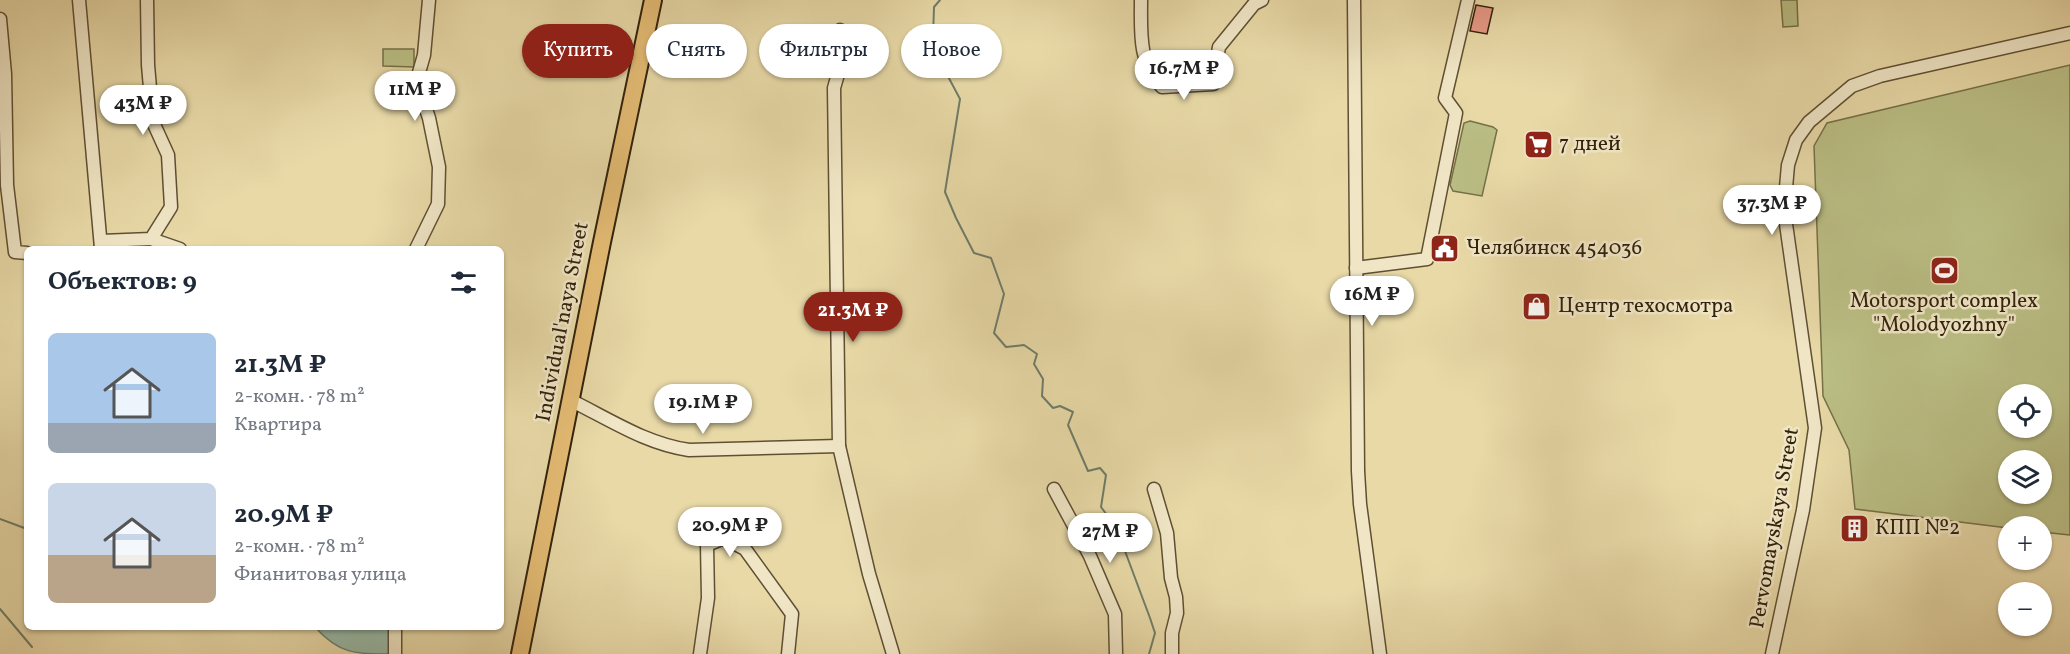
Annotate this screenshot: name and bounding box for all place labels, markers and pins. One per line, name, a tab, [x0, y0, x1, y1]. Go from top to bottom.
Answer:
pin: 16.7M ₽	[1129, 50, 1239, 101]
pin: 11M ₽	[373, 71, 457, 122]
pin: 43M ₽	[101, 85, 185, 136]
supermarket icon: 7 дней	[1522, 128, 1554, 160]
place label: 7 дней	[1559, 130, 1621, 159]
pin: 37.3M ₽	[1717, 185, 1827, 236]
public building icon: Челябинск 454036	[1429, 232, 1461, 264]
place label: Челябинск 454036	[1466, 234, 1642, 263]
sports icon: Motorsport complex "Molodyozhny"	[1928, 254, 1960, 286]
pin: 16M ₽	[1330, 276, 1414, 327]
place label: Motorsport complex "Molodyozhny"	[1850, 287, 2038, 340]
shop icon: Центр техосмотра	[1521, 290, 1553, 322]
pin: 21.3M ₽	[798, 292, 908, 343]
place label: Центр техосмотра	[1558, 292, 1733, 321]
pin: 19.1M ₽	[648, 384, 758, 435]
pin: 20.9M ₽	[675, 507, 785, 558]
building icon: КПП №2	[1838, 512, 1870, 544]
pin: 27M ₽	[1068, 513, 1152, 564]
place label: КПП №2	[1875, 514, 1960, 543]

